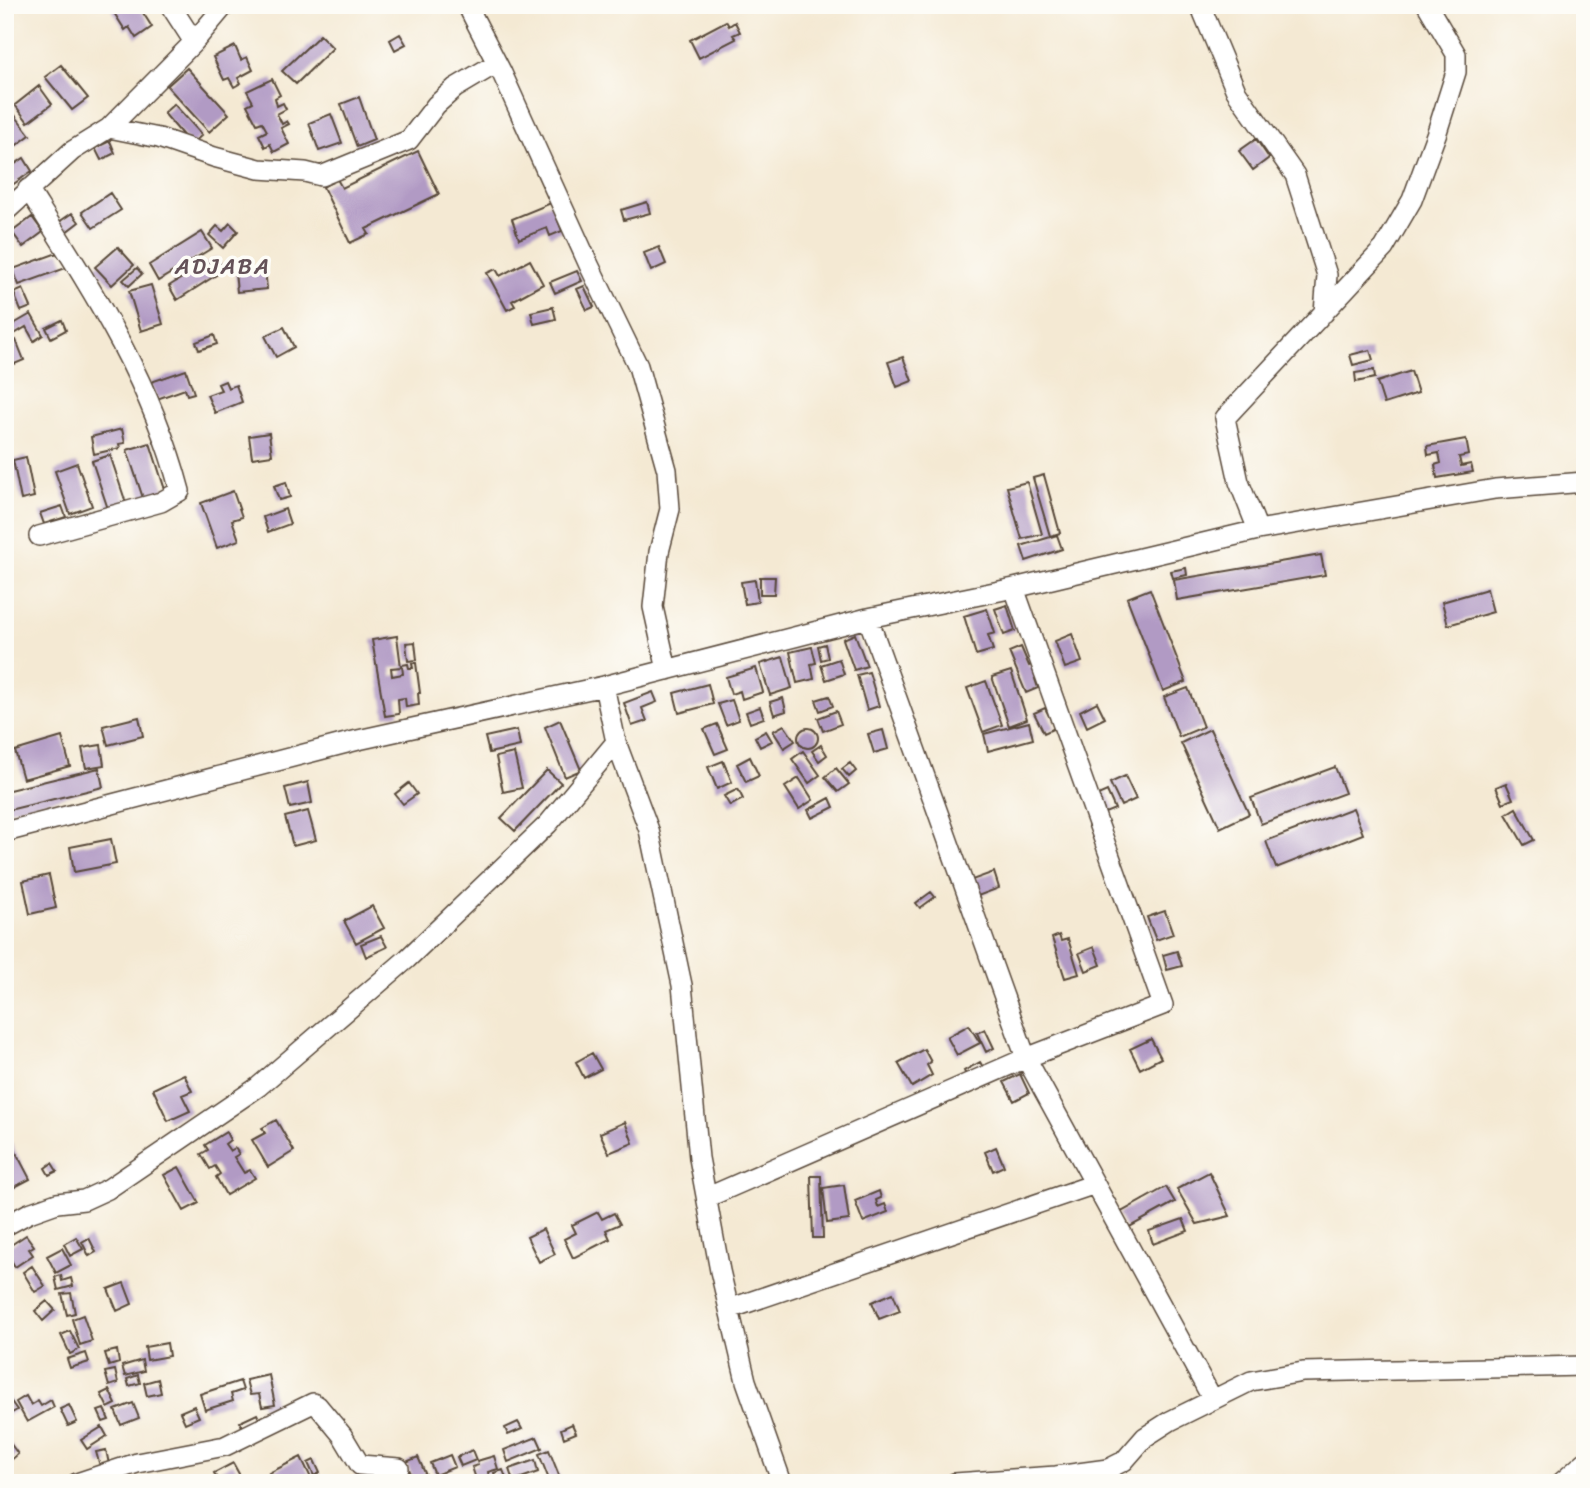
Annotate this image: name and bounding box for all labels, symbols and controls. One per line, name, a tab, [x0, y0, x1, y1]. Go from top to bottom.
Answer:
district label: ADJABA	[174, 246, 271, 287]

